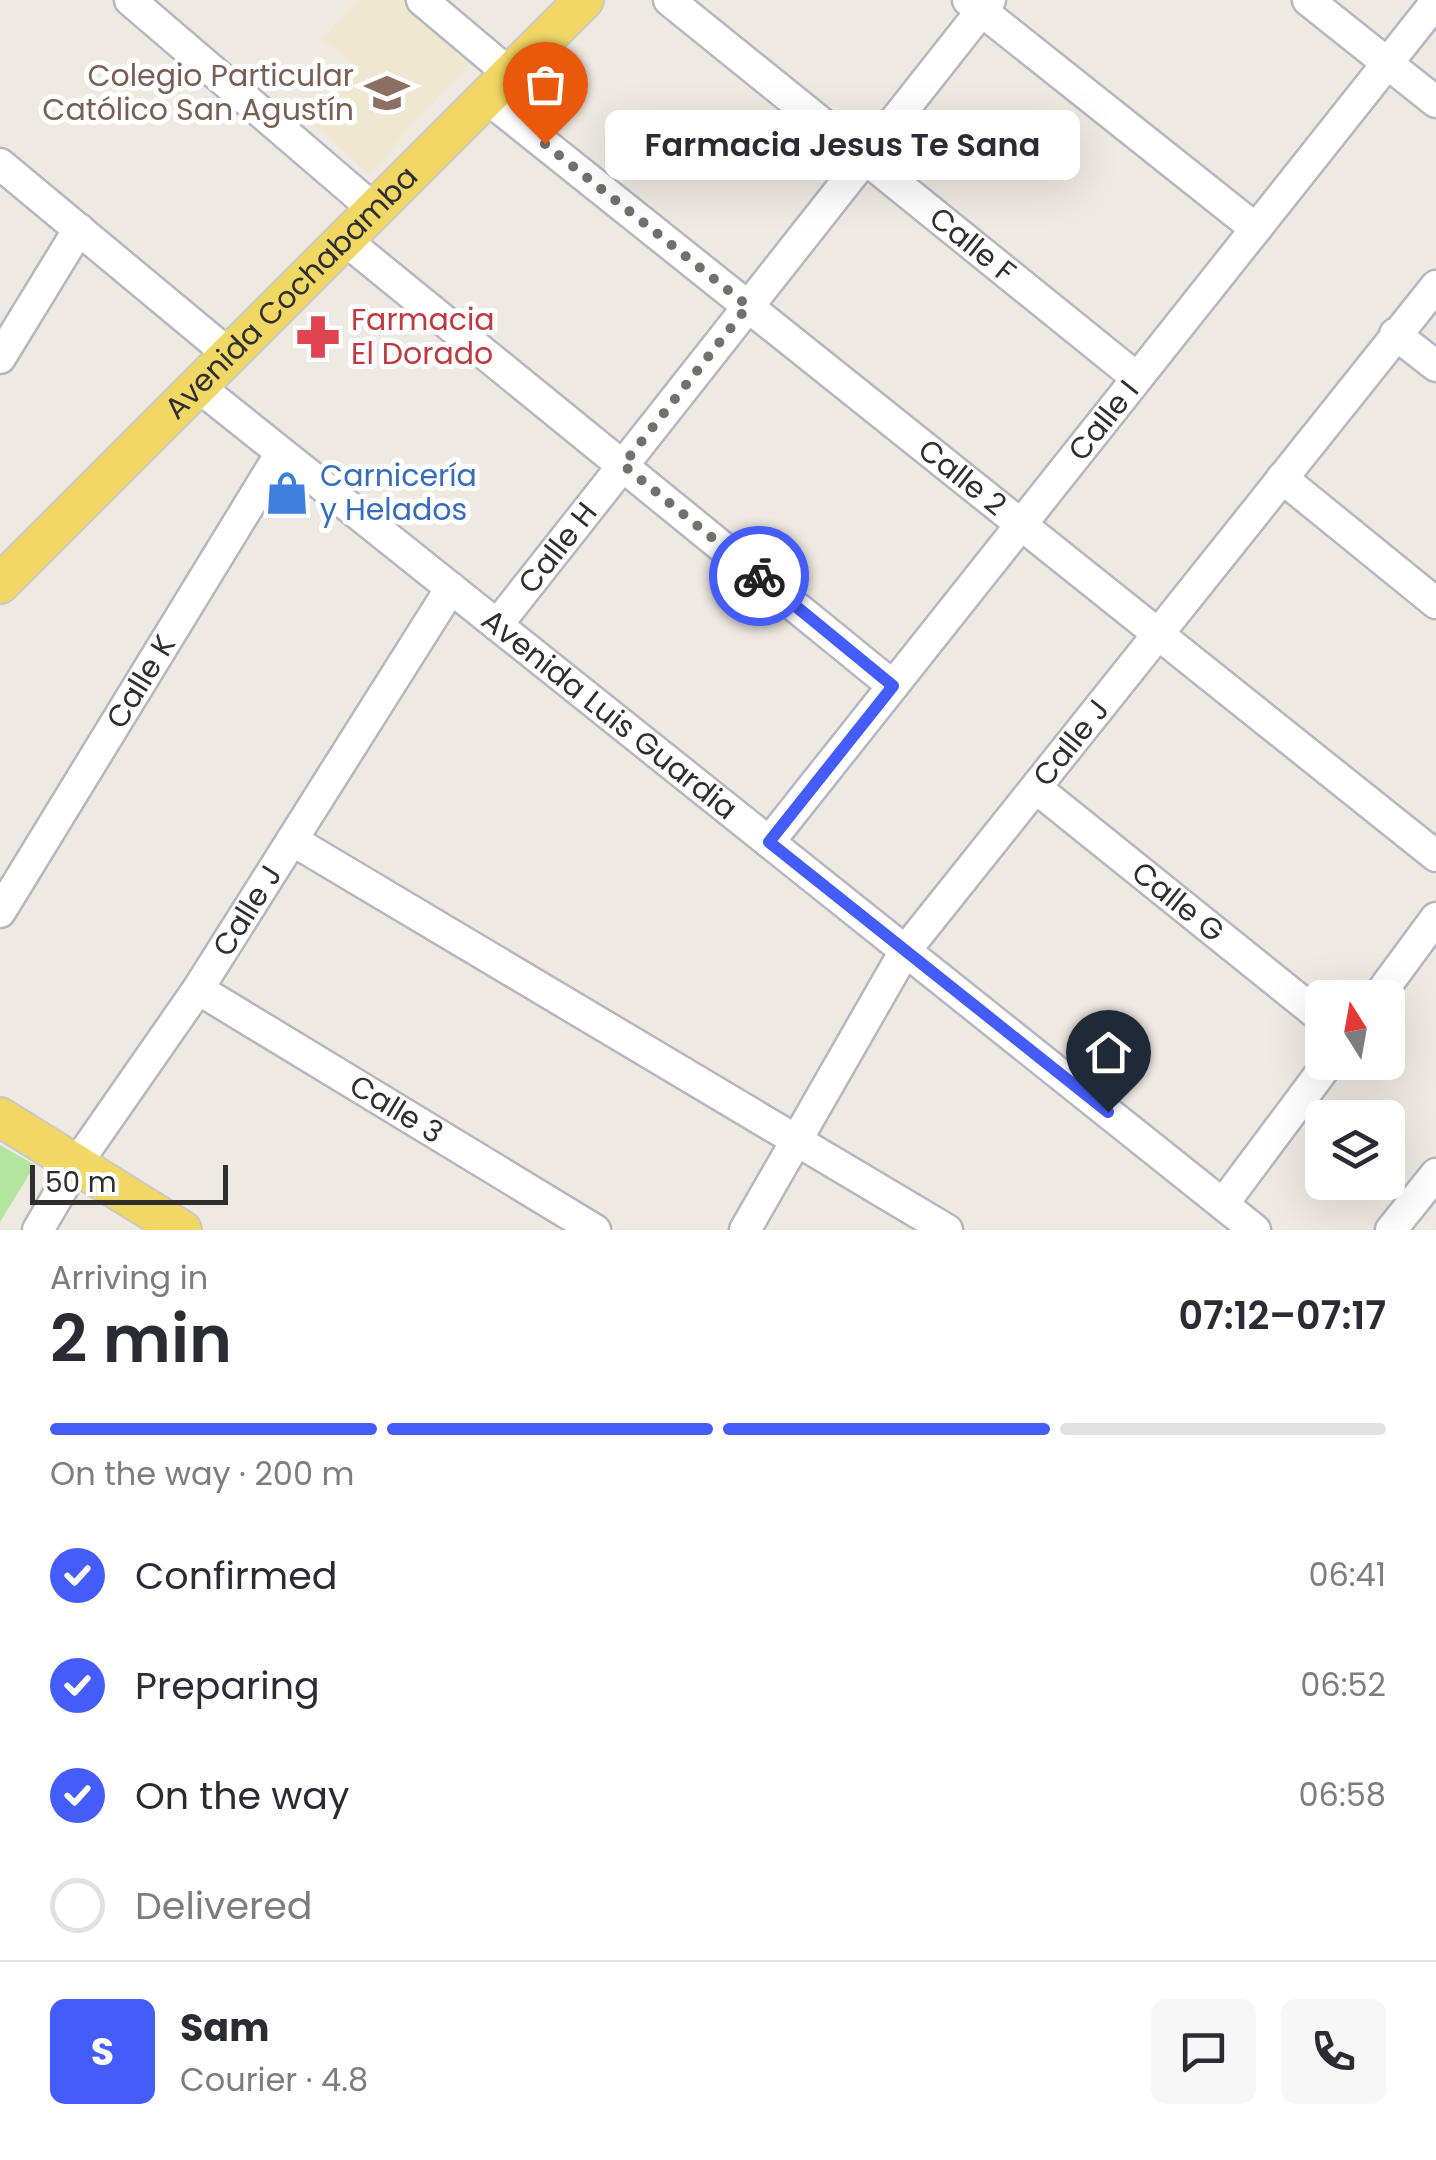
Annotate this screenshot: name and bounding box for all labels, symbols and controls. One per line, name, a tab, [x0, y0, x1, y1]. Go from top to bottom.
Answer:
pin	[503, 42, 588, 145]
place label: Colegio Particular Católico San Agustín	[42, 54, 354, 131]
icon: bag	[518, 57, 573, 112]
school or university icon: Colegio Particular Católico San Agustín	[363, 69, 411, 117]
callout: Farmacia Jesus Te Sana	[605, 109, 1080, 179]
text: Farmacia Jesus Te Sana	[645, 122, 1040, 167]
street label: Avenida Cochabamba	[155, 156, 427, 429]
street label: Calle F	[920, 197, 1025, 293]
place label: Farmacia El Dorado	[351, 298, 495, 375]
pharmacy icon: Farmacia El Dorado	[294, 313, 342, 361]
street label: Calle I	[1058, 371, 1149, 470]
street label: Calle 2	[909, 428, 1016, 526]
place label: Carnicería y Helados	[320, 454, 477, 531]
shop icon: Carnicería y Helados	[263, 469, 311, 517]
street label: Calle H	[508, 493, 607, 603]
courier	[709, 526, 809, 626]
icon: bike	[732, 549, 787, 604]
street label: Avenida Luis Guardia	[473, 599, 747, 830]
street label: Calle K	[95, 626, 186, 737]
street label: Calle J	[1023, 690, 1119, 795]
street label: Calle G	[1123, 851, 1234, 952]
street label: Calle J	[202, 856, 292, 965]
north arrow	[1305, 980, 1405, 1080]
map controls	[1305, 980, 1405, 1200]
pin	[1066, 1010, 1151, 1113]
icon: home	[1081, 1025, 1136, 1080]
street label: Calle 3	[342, 1064, 452, 1154]
button: layers	[1305, 1100, 1405, 1200]
scale bar	[30, 1160, 228, 1204]
text: 50 m	[45, 1163, 116, 1202]
text: Arriving in	[50, 1255, 208, 1300]
text: 07:12–07:17	[1178, 1289, 1386, 1342]
text: 2 min	[50, 1294, 232, 1385]
text: On the way · 200 m	[50, 1451, 355, 1496]
icon: check	[50, 1548, 105, 1603]
text: Confirmed	[135, 1549, 337, 1602]
text: 06:41	[1308, 1552, 1386, 1597]
icon: check	[50, 1658, 105, 1713]
text: Preparing	[135, 1659, 320, 1712]
text: 06:52	[1300, 1662, 1386, 1707]
icon: check	[50, 1768, 105, 1823]
text: On the way	[135, 1769, 349, 1822]
text: 06:58	[1298, 1772, 1386, 1817]
text: Delivered	[135, 1879, 312, 1932]
button: chat	[1151, 1999, 1256, 2104]
button: phone	[1281, 1999, 1386, 2104]
text: Sam	[180, 2001, 269, 2054]
text: S	[91, 2025, 114, 2078]
text: Courier · 4.8	[180, 2057, 368, 2102]

